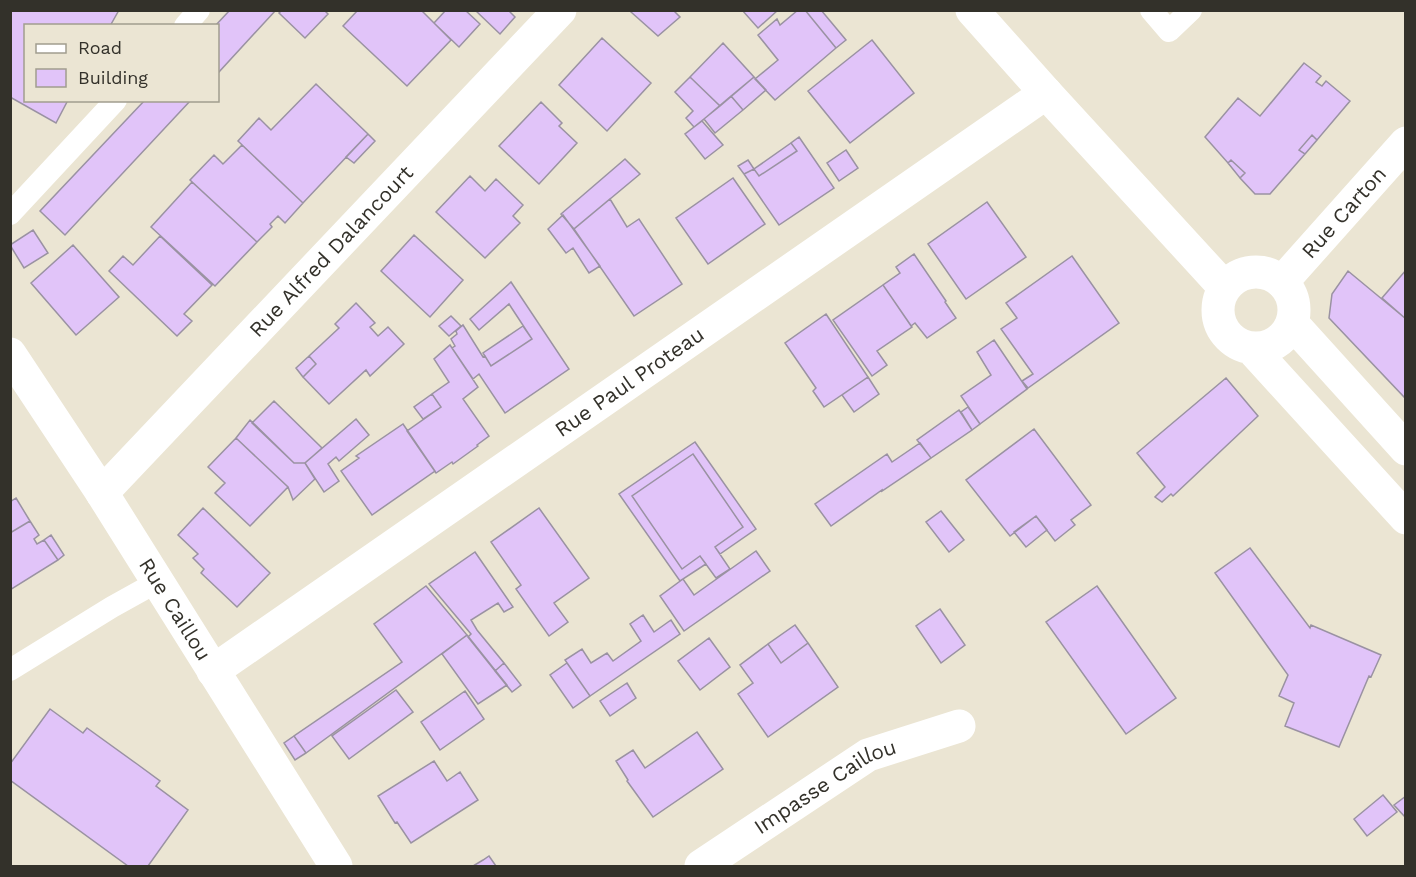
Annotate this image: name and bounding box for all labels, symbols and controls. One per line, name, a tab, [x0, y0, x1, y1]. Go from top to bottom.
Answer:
legend	[24, 24, 219, 102]
text: Road	[78, 37, 122, 58]
text: Building	[78, 67, 148, 88]
street label: Rue Alfred Dalancourt	[244, 160, 418, 342]
street label: Rue Carton	[1296, 161, 1391, 263]
street label: Rue Paul Proteau	[550, 321, 709, 442]
street label: Rue Caillou	[134, 553, 217, 665]
street label: Impasse Caillou	[749, 734, 899, 839]

